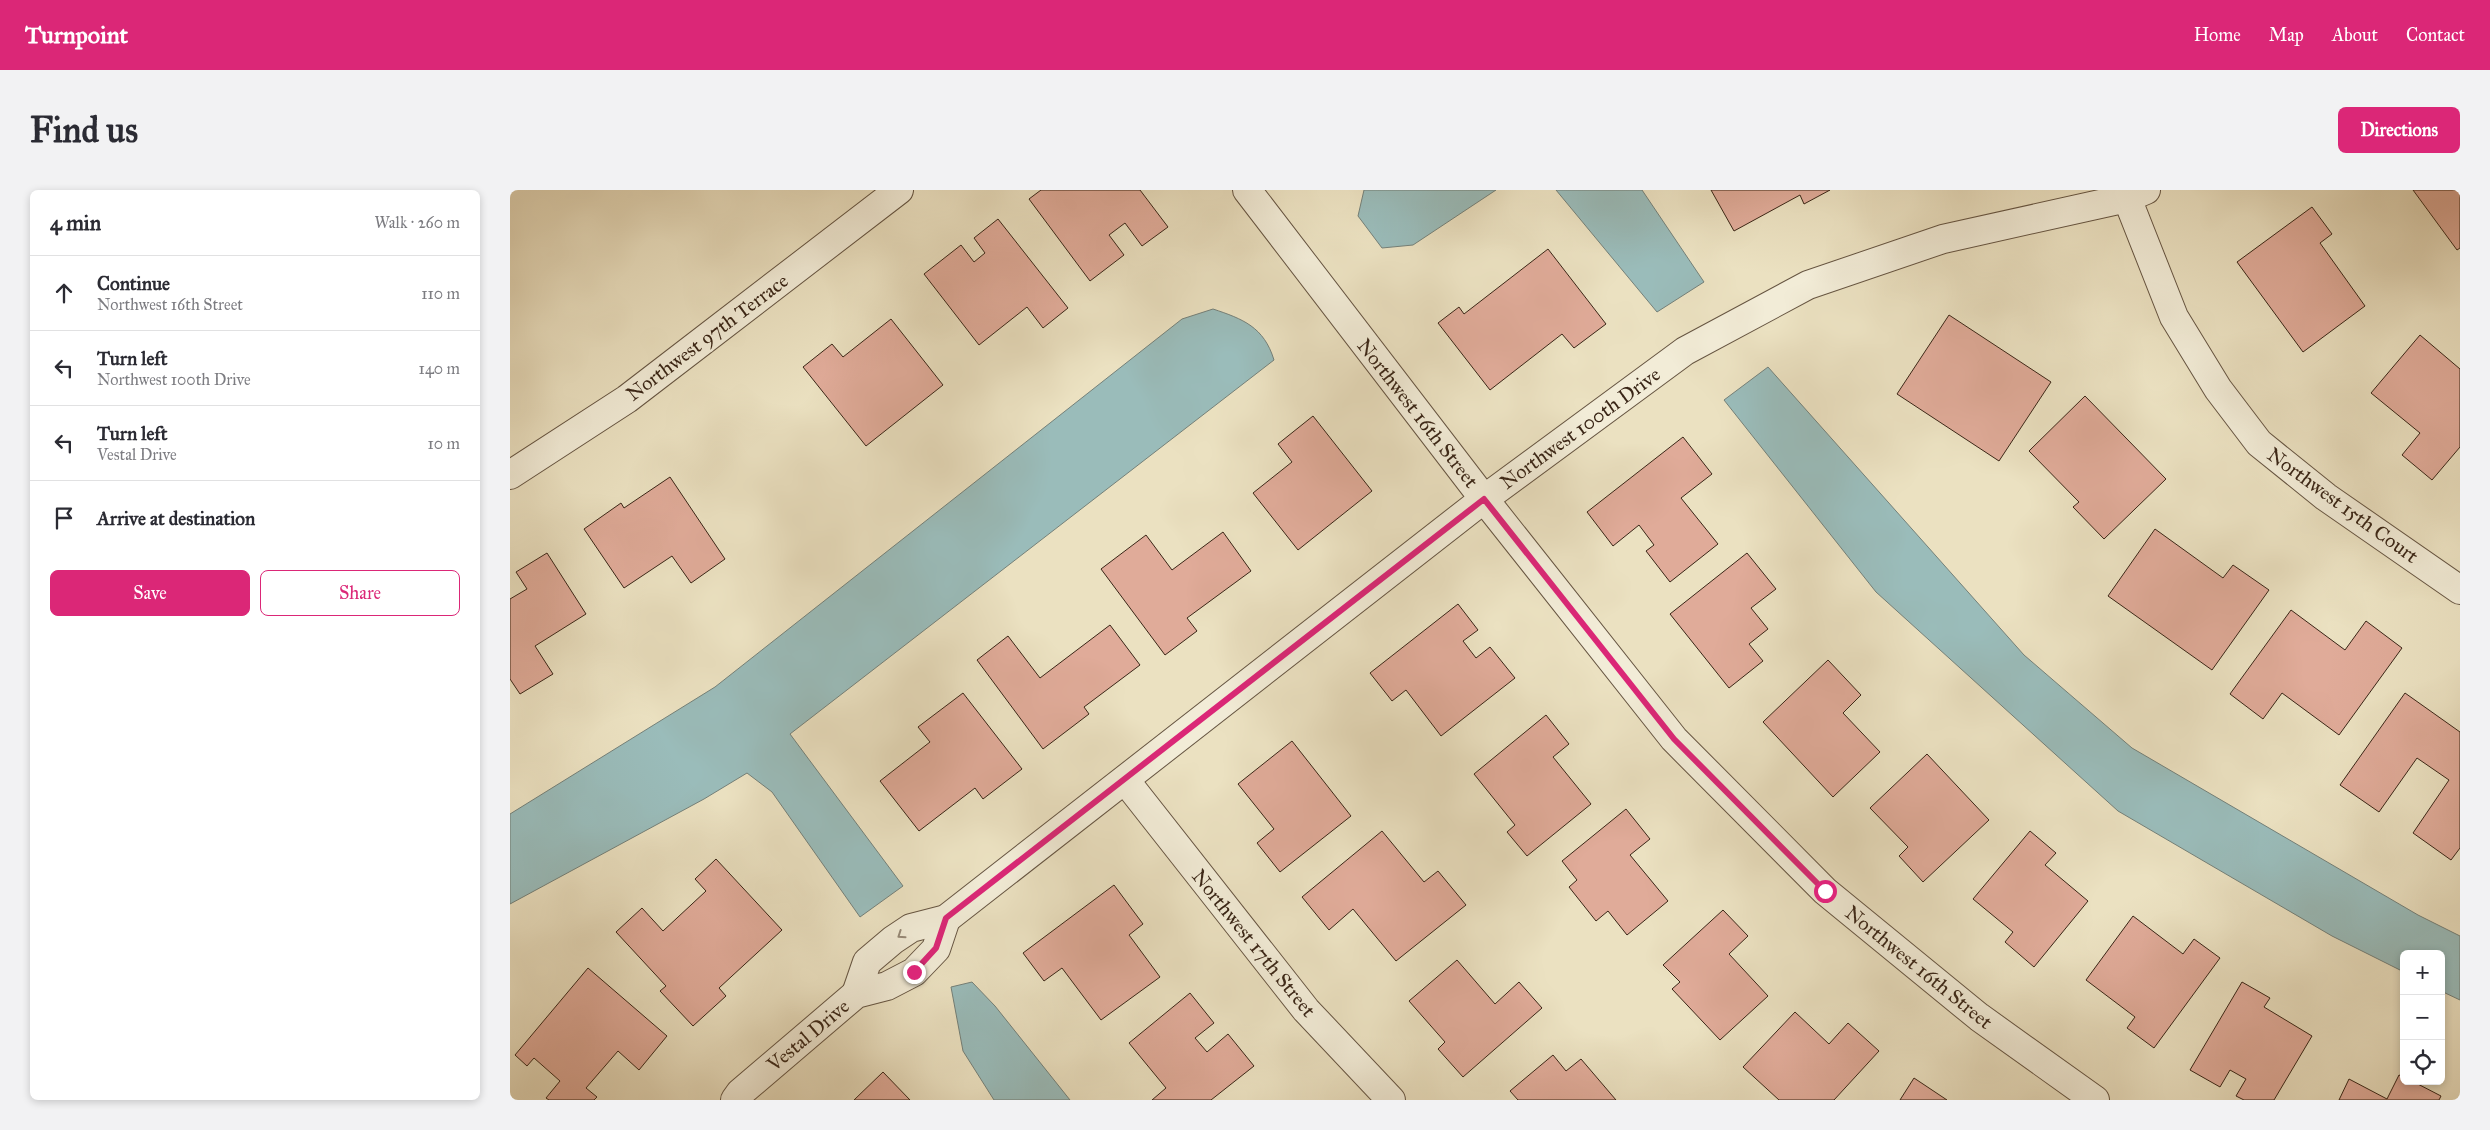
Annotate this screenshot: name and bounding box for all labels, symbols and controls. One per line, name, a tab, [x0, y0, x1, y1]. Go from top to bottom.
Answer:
text: Turnpoint	[25, 20, 128, 50]
text: Home	[2194, 24, 2241, 46]
text: Map	[2269, 24, 2304, 46]
text: About	[2332, 24, 2378, 46]
text: Contact	[2406, 24, 2465, 46]
button: Directions	[2338, 107, 2460, 153]
text: Find us	[30, 109, 138, 152]
text: 4 min	[50, 210, 101, 236]
text: Walk · 260 m	[374, 213, 460, 232]
street label: Northwest 97th Terrace	[621, 268, 793, 406]
text: Continue	[97, 272, 170, 295]
icon: ahead	[50, 279, 78, 307]
text: 110 m	[421, 284, 460, 303]
text: Northwest 16th Street	[97, 295, 243, 314]
street label: Northwest 16th Street	[1352, 334, 1484, 492]
text: Turn left	[97, 347, 167, 370]
icon: left	[50, 354, 78, 382]
text: 140 m	[419, 359, 460, 378]
street label: Northwest 100th Drive	[1495, 362, 1665, 494]
text: Northwest 100th Drive	[97, 370, 251, 389]
text: Turn left	[97, 422, 167, 445]
icon: left	[50, 429, 78, 457]
text: 10 m	[428, 434, 460, 453]
street label: Northwest 15th Court	[2263, 442, 2423, 568]
text: Vestal Drive	[97, 445, 177, 464]
icon: arrive	[50, 504, 78, 532]
text: Arrive at destination	[97, 507, 255, 530]
button: Save	[50, 570, 250, 616]
button: Share	[260, 570, 460, 616]
street label: Northwest 17th Street	[1187, 864, 1321, 1022]
route start	[1814, 880, 1837, 903]
street label: Northwest 16th Street	[1841, 900, 1997, 1034]
one-way arrow	[897, 929, 906, 938]
map controls	[2400, 950, 2445, 1085]
button: +	[2400, 950, 2445, 995]
route end	[903, 961, 926, 984]
street label: Vestal Drive	[761, 994, 854, 1077]
button: −	[2400, 995, 2445, 1040]
button: locate	[2400, 1040, 2445, 1085]

